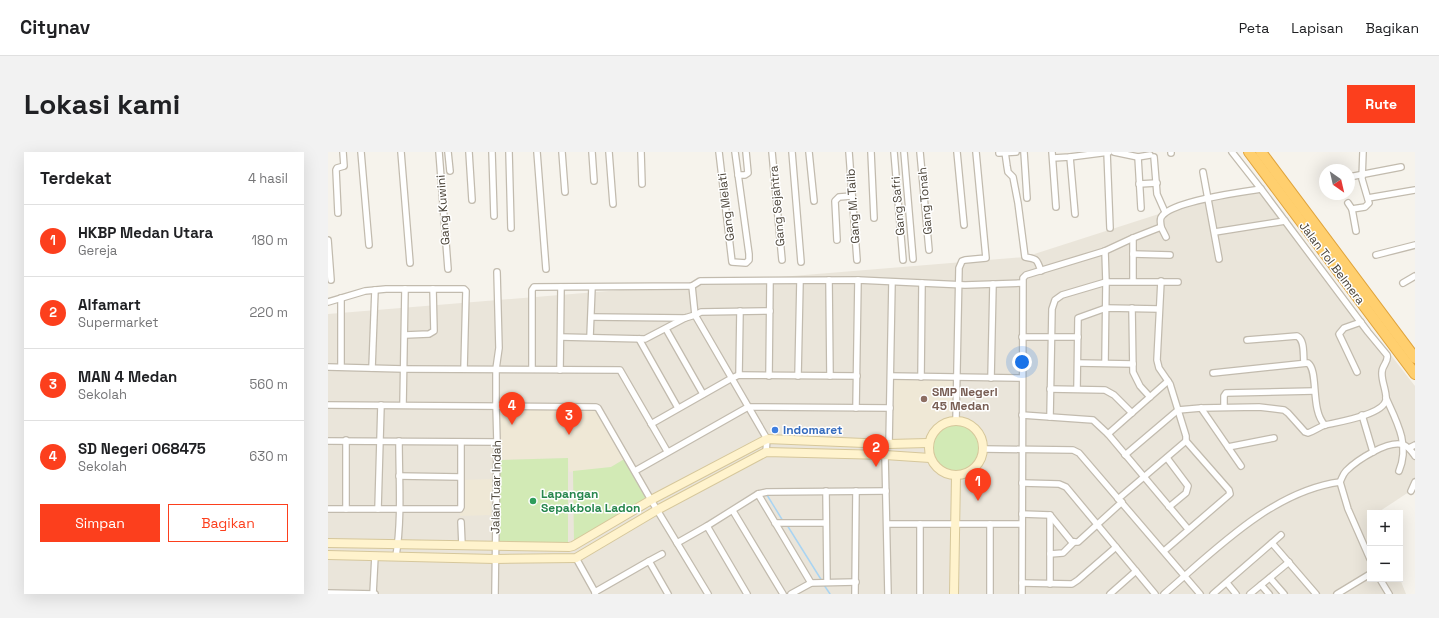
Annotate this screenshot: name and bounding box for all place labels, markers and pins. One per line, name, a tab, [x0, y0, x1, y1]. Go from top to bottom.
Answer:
place label: SMP Negeri 45 Medan	[932, 384, 998, 414]
pin: 4	[499, 392, 525, 425]
marker: SMP Negeri 45 Medan	[919, 394, 929, 404]
pin: 3	[556, 402, 582, 435]
place label: Indomaret	[783, 422, 843, 438]
marker: Indomaret	[770, 425, 780, 435]
pin: 2	[863, 434, 889, 467]
pin: 1	[965, 468, 991, 501]
place label: Lapangan Sepakbola Ladon	[541, 486, 640, 516]
marker: Lapangan Sepakbola Ladon	[528, 496, 538, 506]

